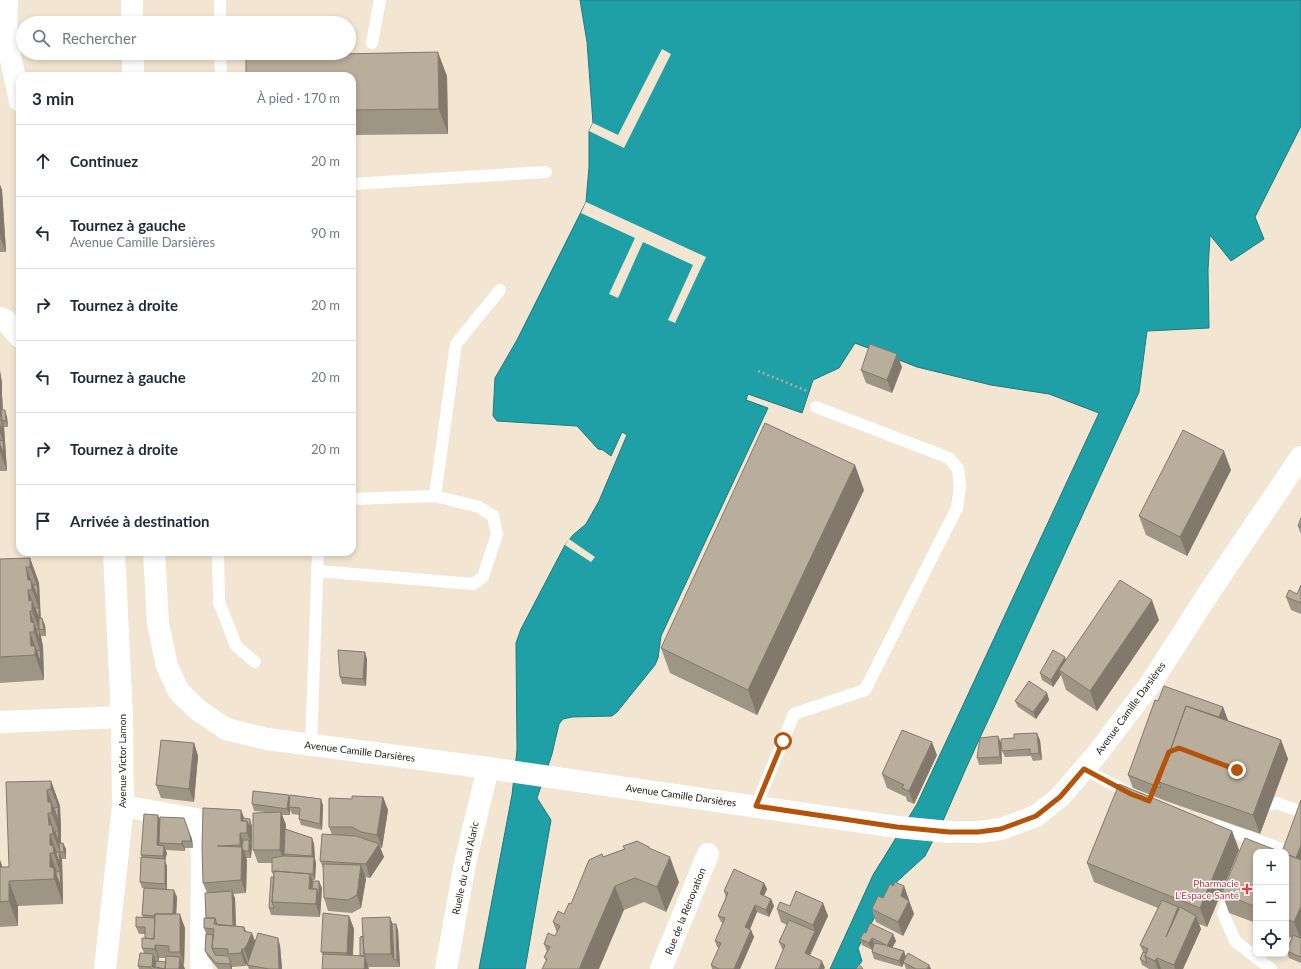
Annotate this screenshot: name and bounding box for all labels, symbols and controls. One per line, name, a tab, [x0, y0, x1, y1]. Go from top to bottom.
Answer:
search box	[16, 16, 356, 60]
icon: search	[30, 27, 52, 49]
text: Rechercher	[62, 29, 136, 47]
text: 3 min	[32, 88, 74, 109]
text: À pied · 170 m	[257, 90, 340, 106]
icon: ahead	[32, 150, 54, 172]
text: Continuez	[70, 152, 138, 170]
text: 20 m	[311, 153, 340, 169]
text: Tournez à gauche	[70, 216, 186, 234]
icon: left	[32, 222, 54, 244]
text: 90 m	[311, 225, 340, 241]
text: Avenue Camille Darsières	[70, 234, 215, 250]
icon: right	[32, 294, 54, 316]
text: Tournez à droite	[70, 296, 178, 314]
text: 20 m	[311, 297, 340, 313]
icon: left	[32, 366, 54, 388]
text: Tournez à gauche	[70, 368, 186, 386]
text: 20 m	[311, 369, 340, 385]
icon: right	[32, 438, 54, 460]
text: Tournez à droite	[70, 440, 178, 458]
text: 20 m	[311, 441, 340, 457]
icon: arrive	[32, 510, 54, 532]
text: Arrivée à destination	[70, 512, 209, 530]
street label: Avenue Camille Darsières	[1092, 659, 1168, 757]
street label: Avenue Victor Lamon	[116, 714, 128, 808]
route start	[774, 732, 792, 750]
street label: Avenue Camille Darsières	[304, 738, 416, 764]
route end	[1228, 761, 1246, 779]
street label: Avenue Camille Darsières	[625, 781, 737, 809]
street label: Ruelle du Canal Alaric	[449, 820, 481, 916]
map controls	[1253, 849, 1289, 957]
button: +	[1253, 849, 1289, 885]
street label: Rue de la Rénovation	[662, 866, 708, 956]
place label: Pharmacie L'Espace Santé	[1175, 877, 1239, 901]
marker: Pharmacie L'Espace Santé	[1242, 884, 1252, 894]
button: −	[1253, 885, 1289, 921]
button: locate	[1253, 921, 1289, 957]

